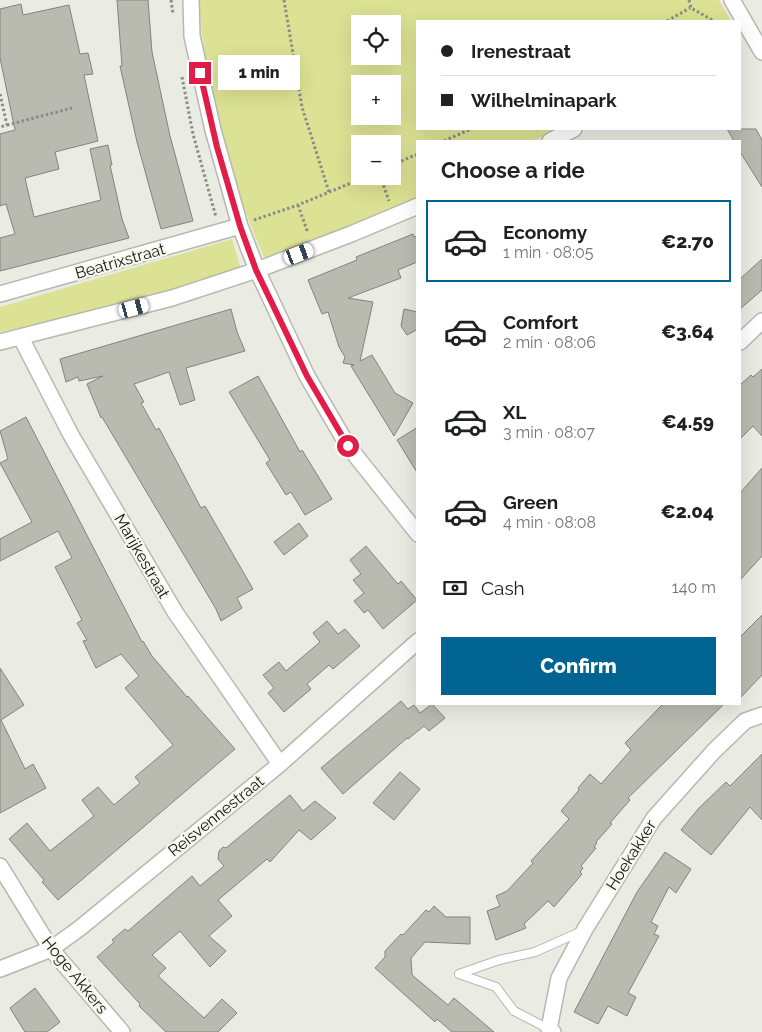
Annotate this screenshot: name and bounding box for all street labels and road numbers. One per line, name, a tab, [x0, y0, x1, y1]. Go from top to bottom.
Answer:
street label: Beatrixstraat	[73, 239, 168, 283]
street label: Marijkestraat	[110, 510, 174, 602]
street label: Reisvennestraat	[164, 771, 268, 860]
street label: Hoekakker	[602, 816, 660, 894]
street label: Hoge Akkers	[38, 932, 112, 1018]

